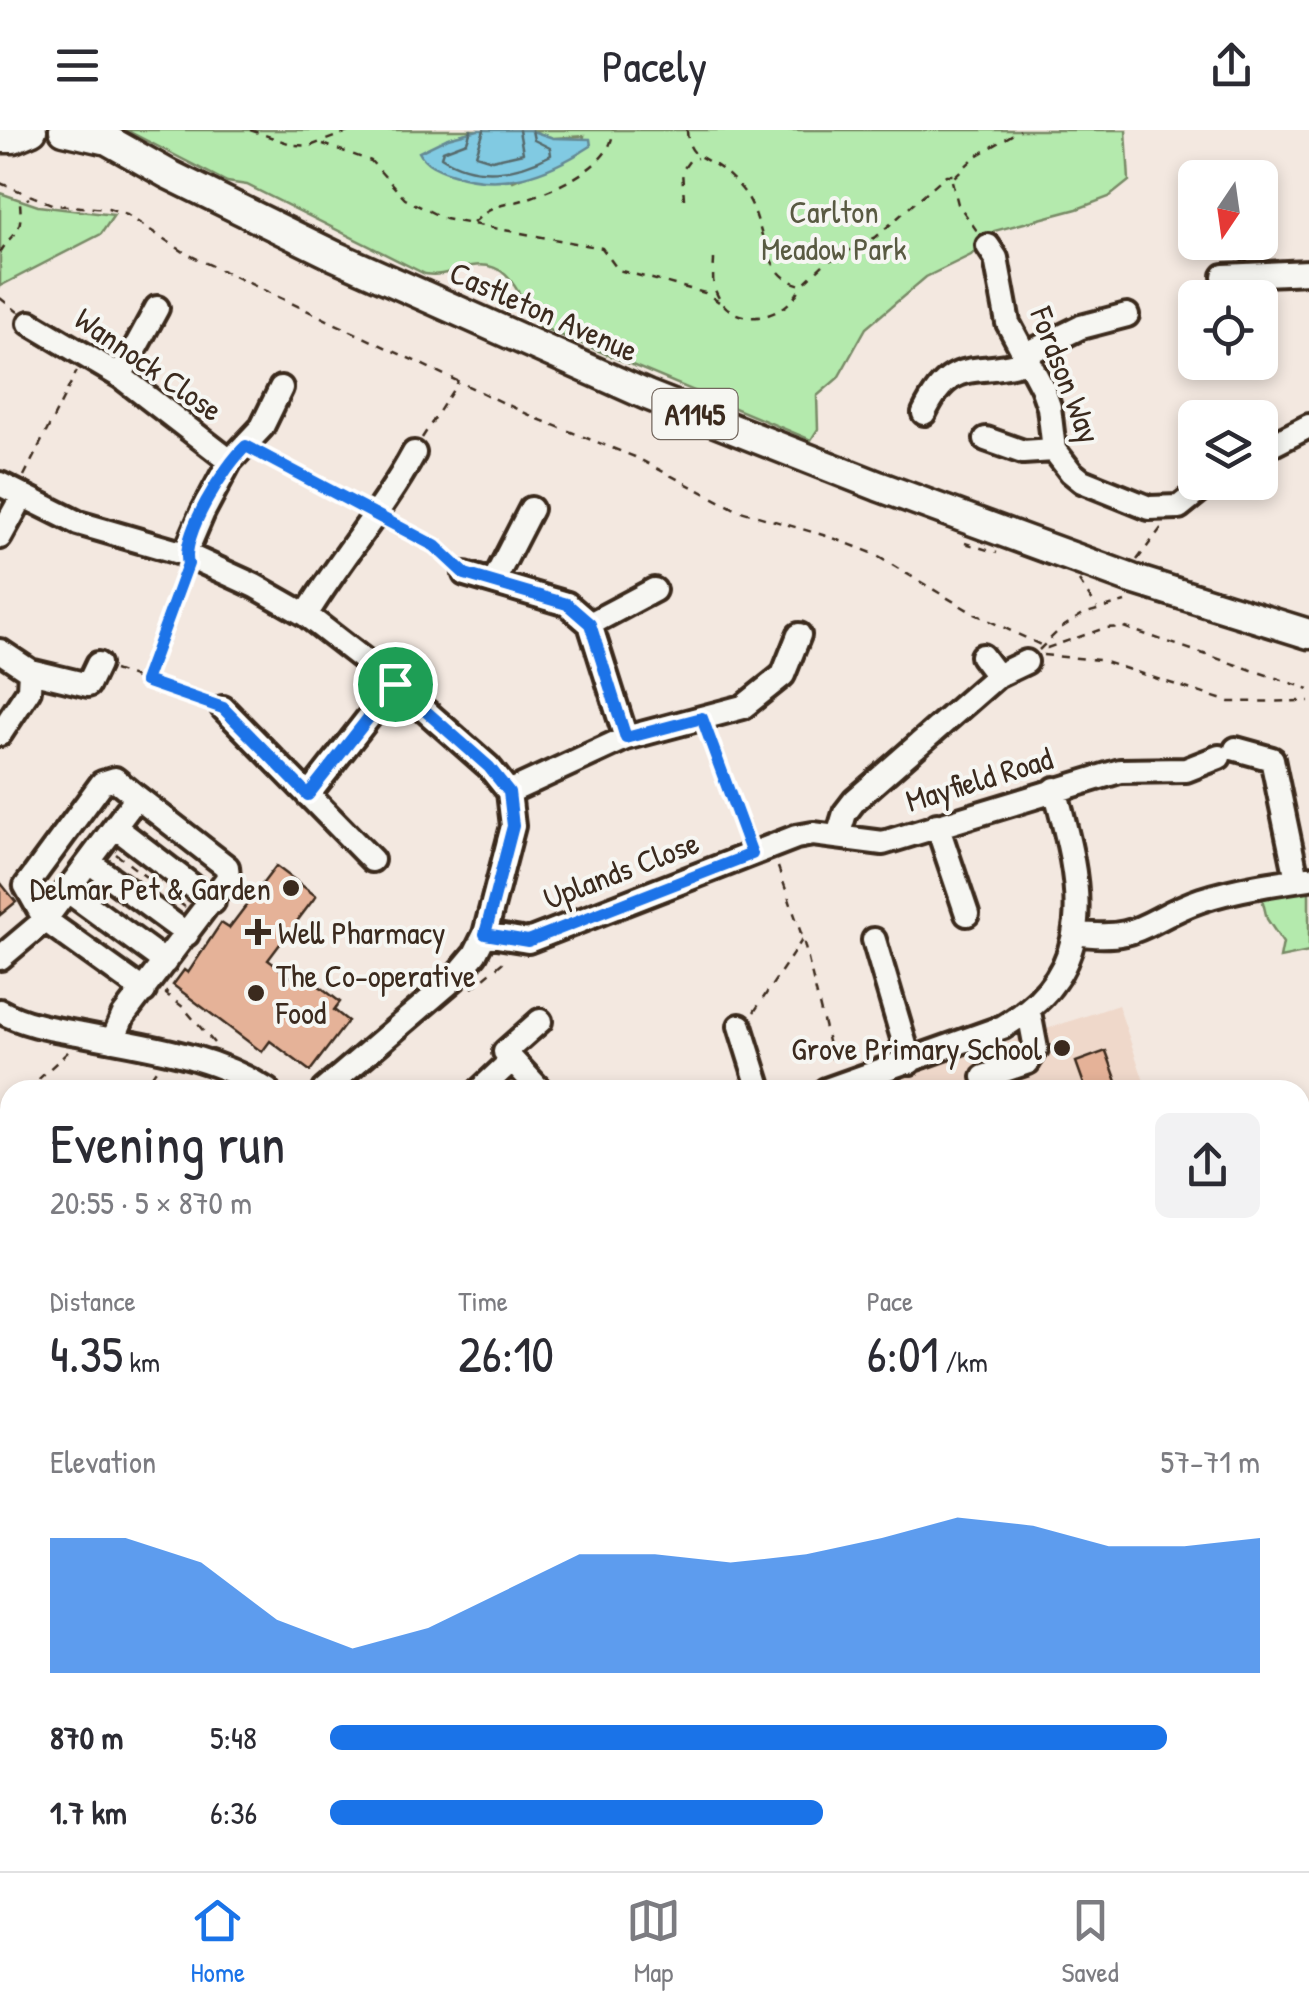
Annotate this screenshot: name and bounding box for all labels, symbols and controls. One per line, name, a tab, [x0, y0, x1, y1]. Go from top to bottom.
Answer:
text: Pacely	[602, 35, 707, 96]
icon: menu	[50, 38, 105, 93]
icon: share	[1204, 38, 1259, 93]
north arrow	[1178, 160, 1278, 260]
map controls	[1178, 160, 1278, 500]
park label: Carlton Meadow Park	[761, 190, 907, 270]
street label: Castleton Avenue	[443, 250, 645, 372]
button: locate	[1178, 280, 1278, 380]
street label: Wannock Close	[67, 297, 232, 431]
street label: Fordson Way	[1020, 300, 1112, 449]
road number: A1145	[652, 389, 738, 439]
button: layers	[1178, 400, 1278, 500]
pin	[353, 642, 438, 727]
icon: arrive	[368, 657, 423, 712]
street label: Mayfield Road	[900, 736, 1058, 822]
street label: Uplands Close	[537, 821, 705, 919]
place label: Delmar Pet & Garden	[30, 867, 271, 910]
marker: Delmar Pet & Garden	[280, 877, 302, 899]
place label: Well Pharmacy	[278, 911, 446, 954]
marker: Well Pharmacy	[247, 921, 269, 943]
place label: The Co-operative Food	[275, 954, 476, 1034]
marker: The Co-operative Food	[245, 982, 267, 1004]
place label: Grove Primary School	[791, 1027, 1042, 1070]
marker: Grove Primary School	[1051, 1037, 1073, 1059]
text: Evening run	[50, 1106, 285, 1180]
button: share	[1155, 1113, 1260, 1218]
text: 20:55 · 5 × 870 m	[50, 1181, 252, 1224]
text: Distance	[50, 1282, 136, 1320]
text: Time	[458, 1282, 508, 1320]
text: Pace	[867, 1282, 913, 1320]
text: 4.35	[50, 1320, 123, 1388]
text: 26:10	[458, 1320, 554, 1388]
text: 6:01	[867, 1320, 939, 1388]
text: km	[123, 1343, 160, 1381]
text: /km	[939, 1343, 988, 1381]
text: Elevation	[50, 1440, 156, 1483]
text: 57–71 m	[1161, 1440, 1260, 1483]
text: 870 m	[50, 1716, 123, 1759]
text: 5:48	[210, 1716, 257, 1759]
text: 1.7 km	[50, 1791, 127, 1834]
text: 6:36	[210, 1791, 257, 1834]
tab: Home	[190, 1893, 245, 1991]
tab: Map	[626, 1893, 681, 1991]
tab: Saved	[1062, 1893, 1119, 1991]

